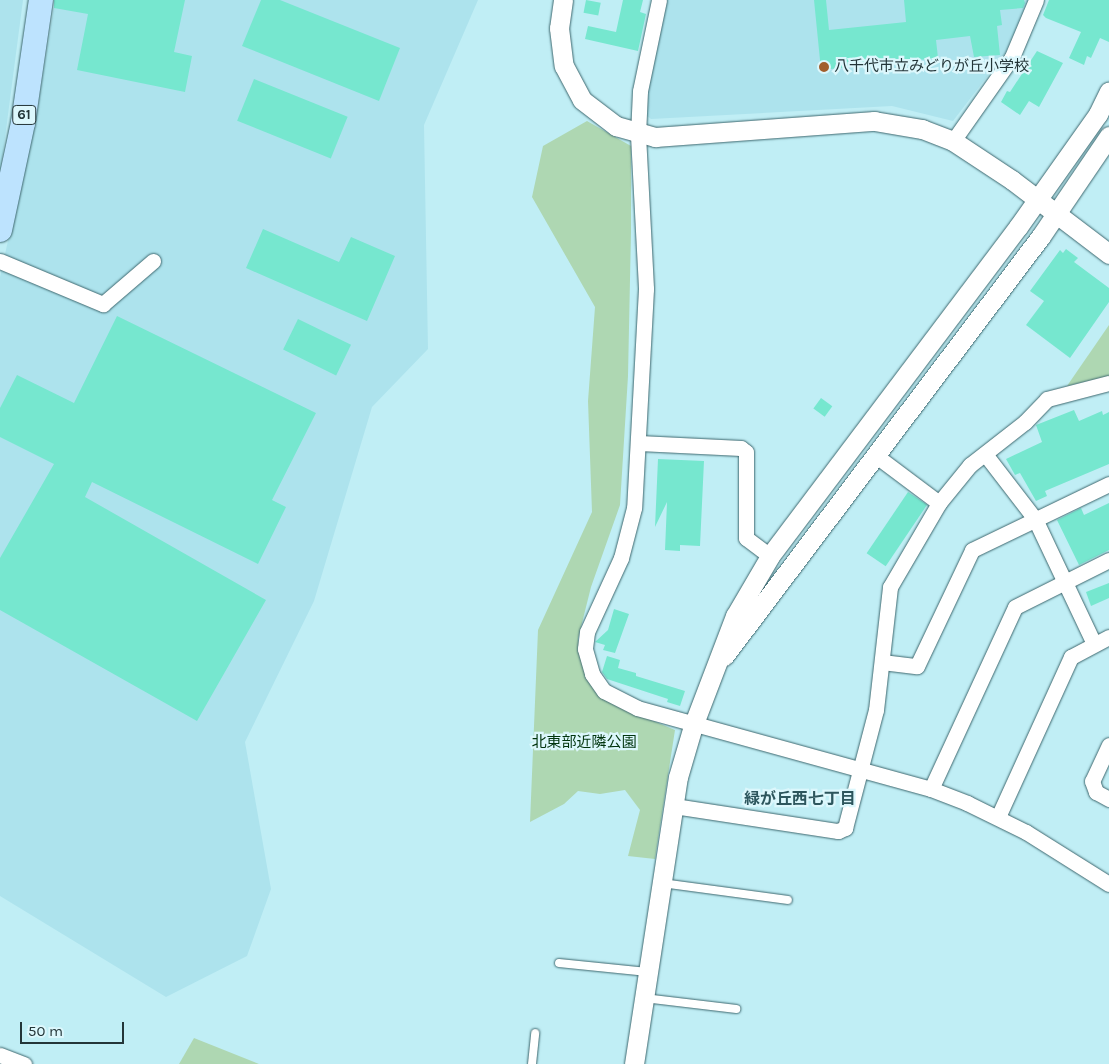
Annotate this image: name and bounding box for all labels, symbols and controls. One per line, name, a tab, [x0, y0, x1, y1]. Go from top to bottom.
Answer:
place label: 八千代市立みどりが丘小学校	[834, 58, 1029, 76]
marker: 八千代市立みどりが丘小学校	[818, 61, 830, 73]
road number: 61	[12, 104, 36, 126]
park label: 北東部近隣公園	[532, 734, 636, 752]
district label: 緑が丘西七丁目	[744, 789, 856, 809]
scale bar	[22, 1012, 126, 1044]
text: 50 m	[28, 1022, 63, 1040]

